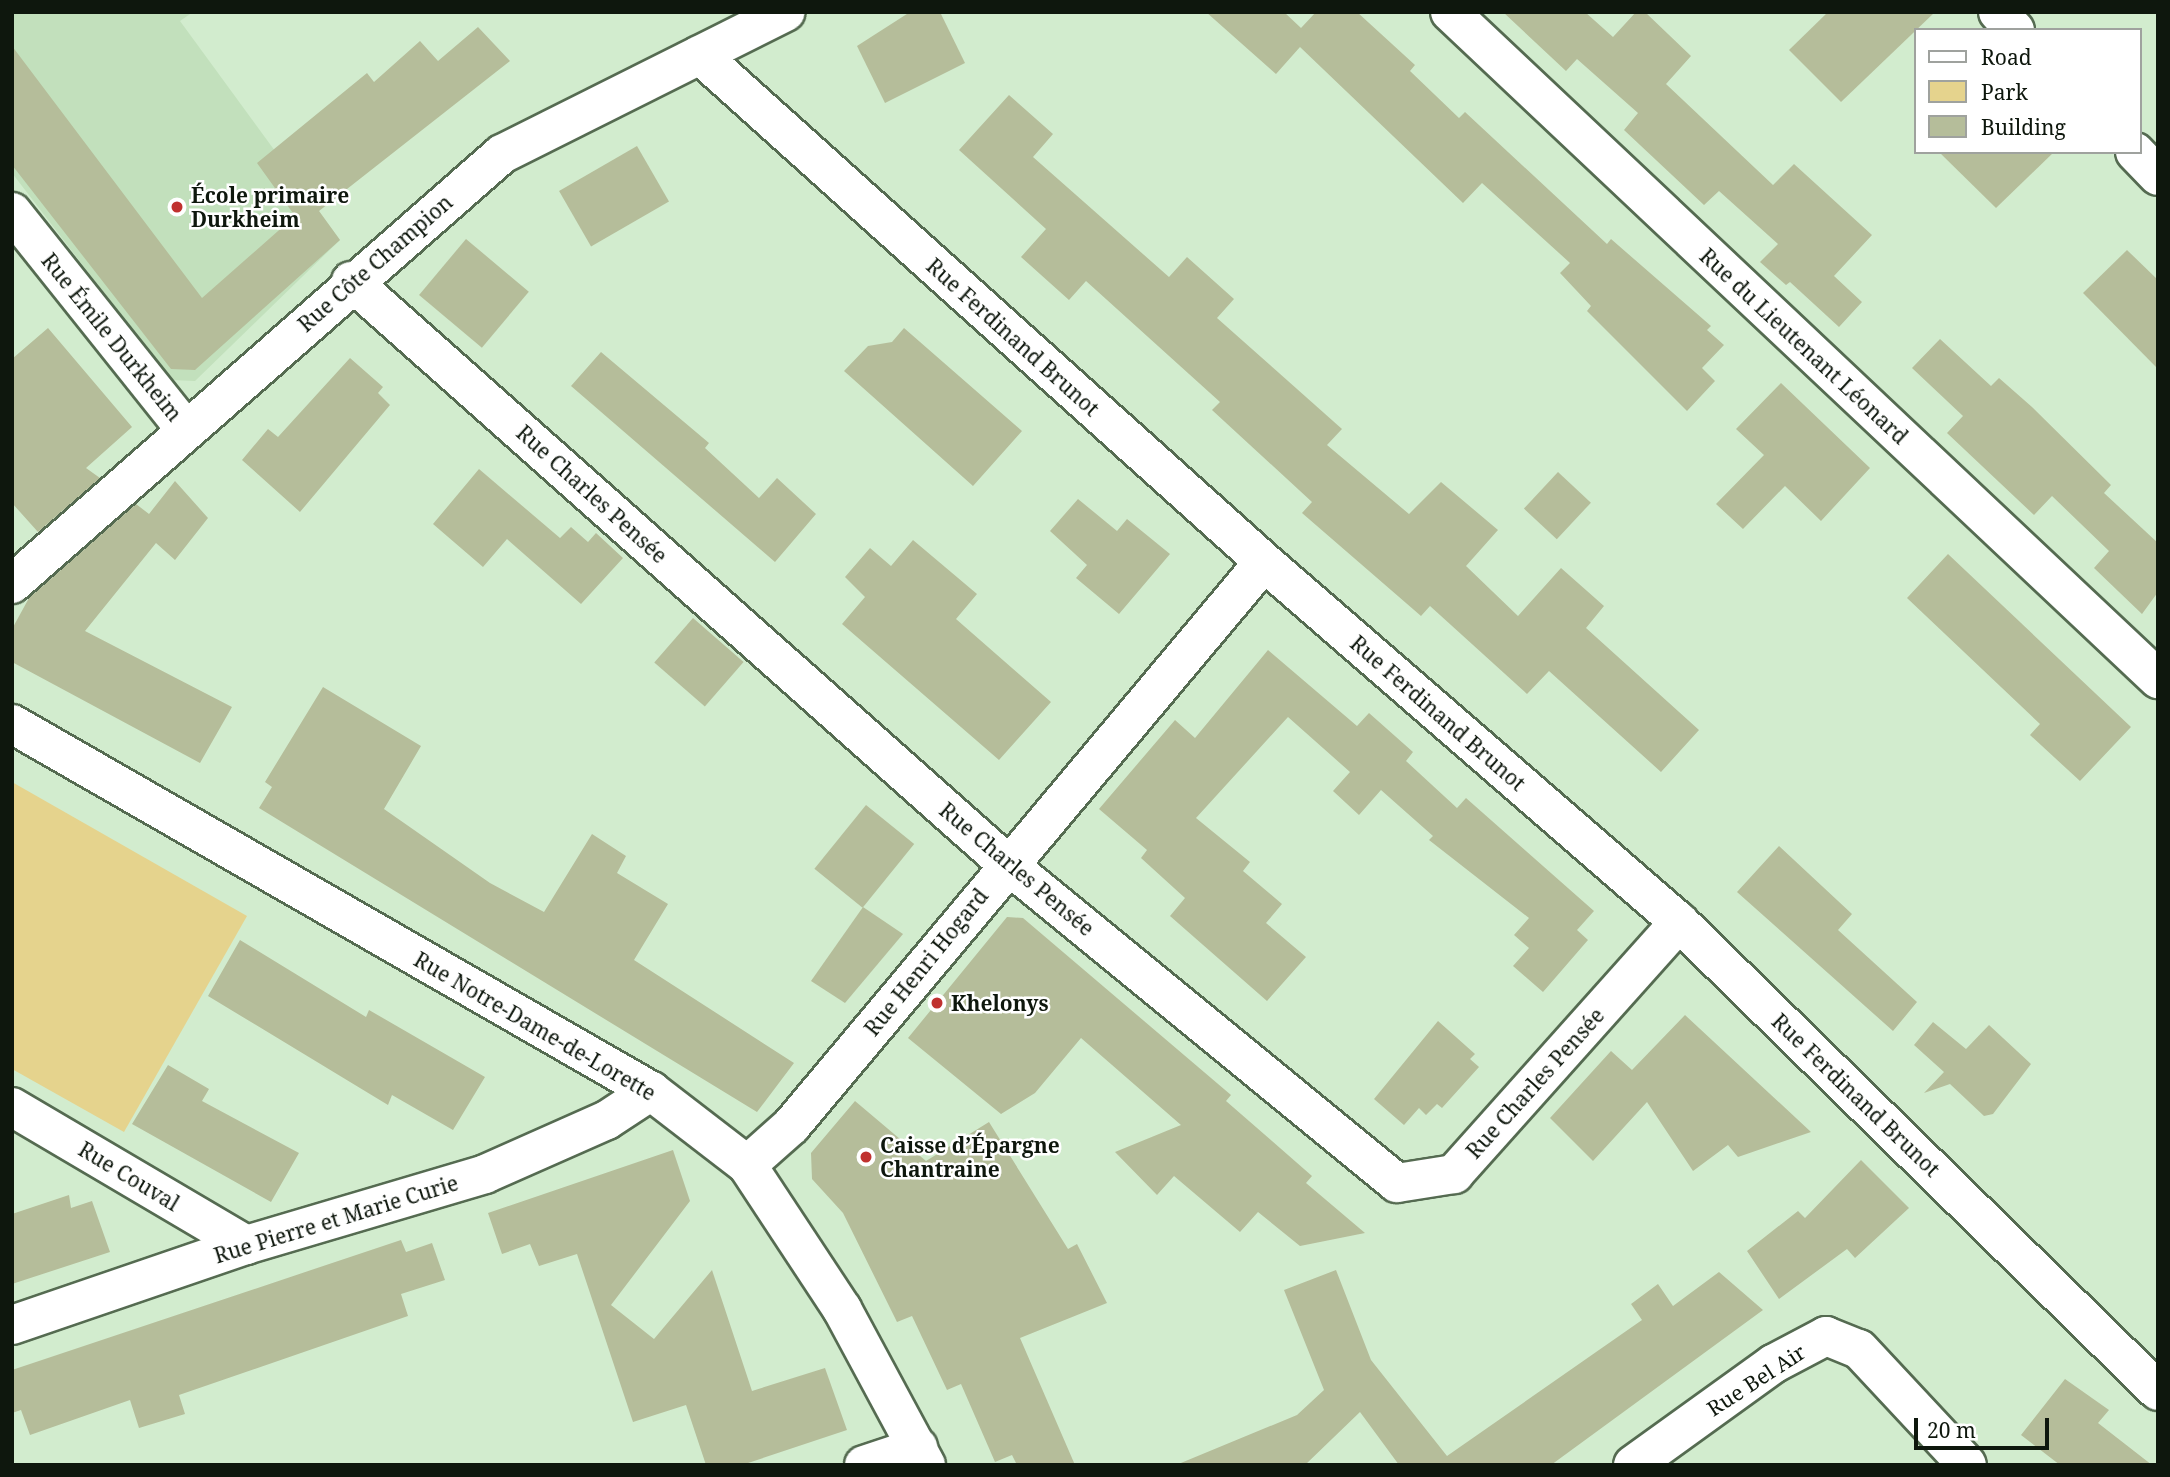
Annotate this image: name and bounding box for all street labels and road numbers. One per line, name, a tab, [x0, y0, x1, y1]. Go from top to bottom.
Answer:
street label: Rue Côte Champion	[293, 189, 457, 337]
street label: Rue du Lieutenant Léonard	[1695, 243, 1913, 449]
street label: Rue Émile Durkheim	[37, 248, 187, 426]
street label: Rue Ferdinand Brunot	[922, 253, 1104, 421]
street label: Rue Charles Pensée	[512, 420, 672, 568]
street label: Rue Ferdinand Brunot	[1345, 630, 1531, 796]
street label: Rue Charles Pensée	[935, 797, 1099, 941]
street label: Rue Henri Hogard	[859, 883, 993, 1041]
street label: Rue Notre-Dame-de-Lorette	[410, 946, 660, 1106]
street label: Rue Charles Pensée	[1461, 1003, 1609, 1163]
street label: Rue Ferdinand Brunot	[1767, 1008, 1945, 1182]
street label: Rue Couval	[74, 1136, 184, 1216]
street label: Rue Pierre et Marie Curie	[211, 1170, 461, 1268]
street label: Rue Bel Air	[1702, 1339, 1810, 1421]

